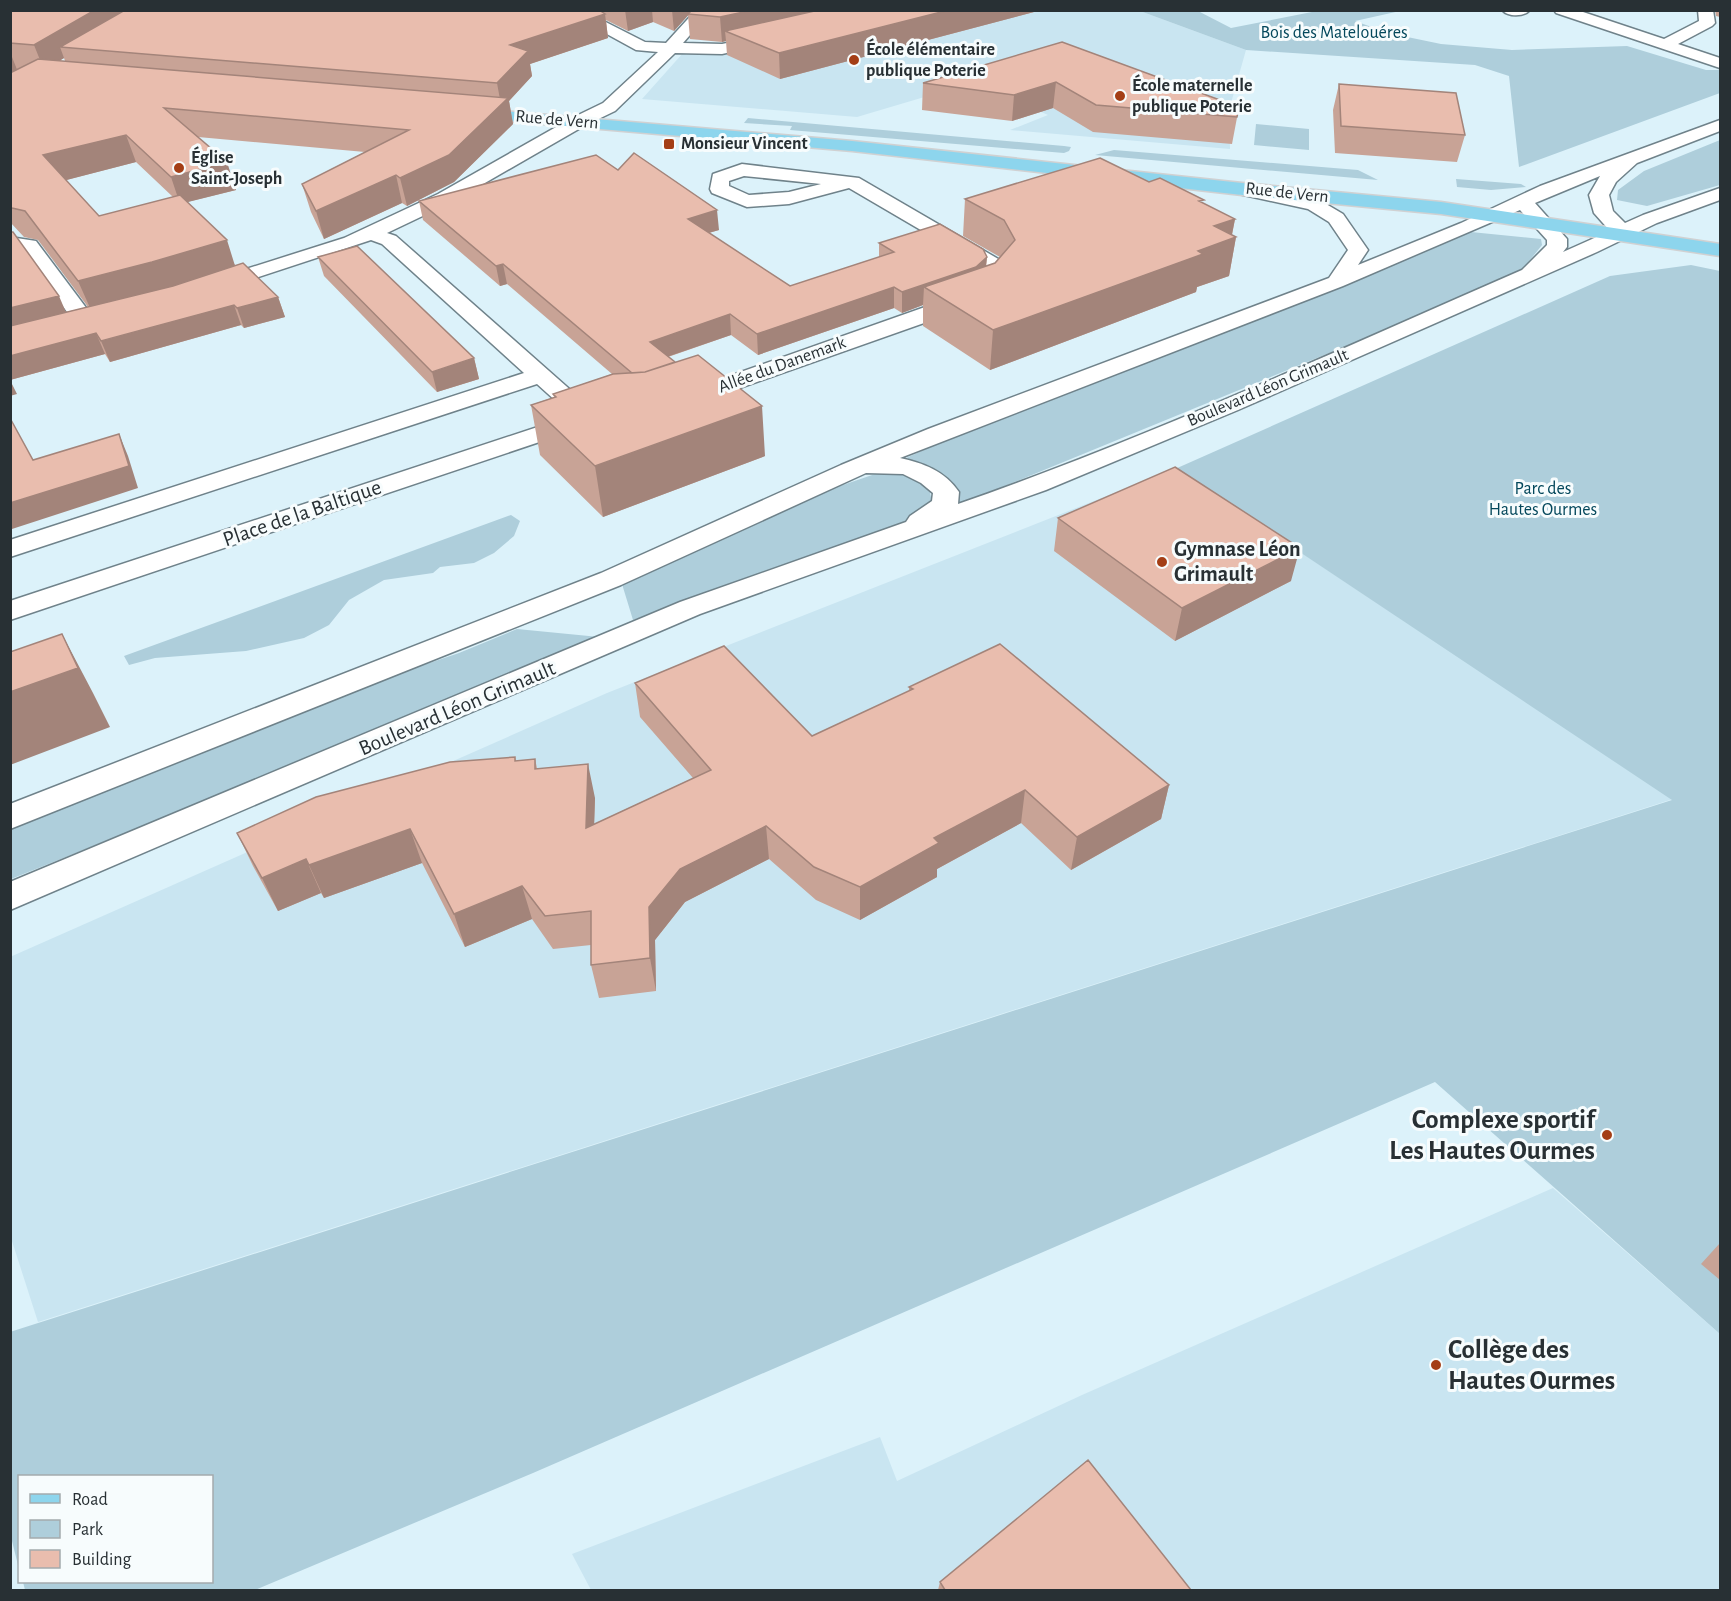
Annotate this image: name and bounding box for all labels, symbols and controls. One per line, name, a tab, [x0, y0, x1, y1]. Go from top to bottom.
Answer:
park label: Bois des Matelouéres	[1260, 24, 1408, 42]
place label: École élémentaire publique Poterie	[866, 38, 995, 80]
marker: École élémentaire publique Poterie	[847, 53, 861, 67]
place label: École maternelle publique Poterie	[1132, 74, 1252, 116]
marker: École maternelle publique Poterie	[1113, 89, 1127, 103]
street label: Rue de Vern	[515, 107, 599, 133]
place label: Monsieur Vincent	[681, 135, 808, 153]
marker: Monsieur Vincent	[662, 137, 676, 151]
place label: Église Saint-Joseph	[191, 146, 282, 188]
marker: Église Saint-Joseph	[172, 161, 186, 175]
street label: Rue de Vern	[1245, 180, 1329, 206]
street label: Allée du Danemark	[716, 333, 849, 396]
street label: Boulevard Léon Grimault	[1185, 346, 1351, 430]
street label: Place de la Baltique	[220, 476, 384, 550]
park label: Parc des Hautes Ourmes	[1489, 480, 1597, 519]
place label: Gymnase Léon Grimault	[1174, 538, 1301, 585]
marker: Gymnase Léon Grimault	[1155, 555, 1169, 569]
street label: Boulevard Léon Grimault	[355, 657, 559, 759]
place label: Complexe sportif Les Hautes Ourmes	[1389, 1106, 1597, 1164]
marker: Complexe sportif Les Hautes Ourmes	[1600, 1128, 1614, 1142]
place label: Collège des Hautes Ourmes	[1448, 1336, 1615, 1394]
marker: Collège des Hautes Ourmes	[1429, 1358, 1443, 1372]
legend	[18, 1475, 213, 1583]
text: Road	[72, 1491, 108, 1509]
text: Park	[72, 1521, 104, 1539]
text: Building	[72, 1551, 132, 1569]

